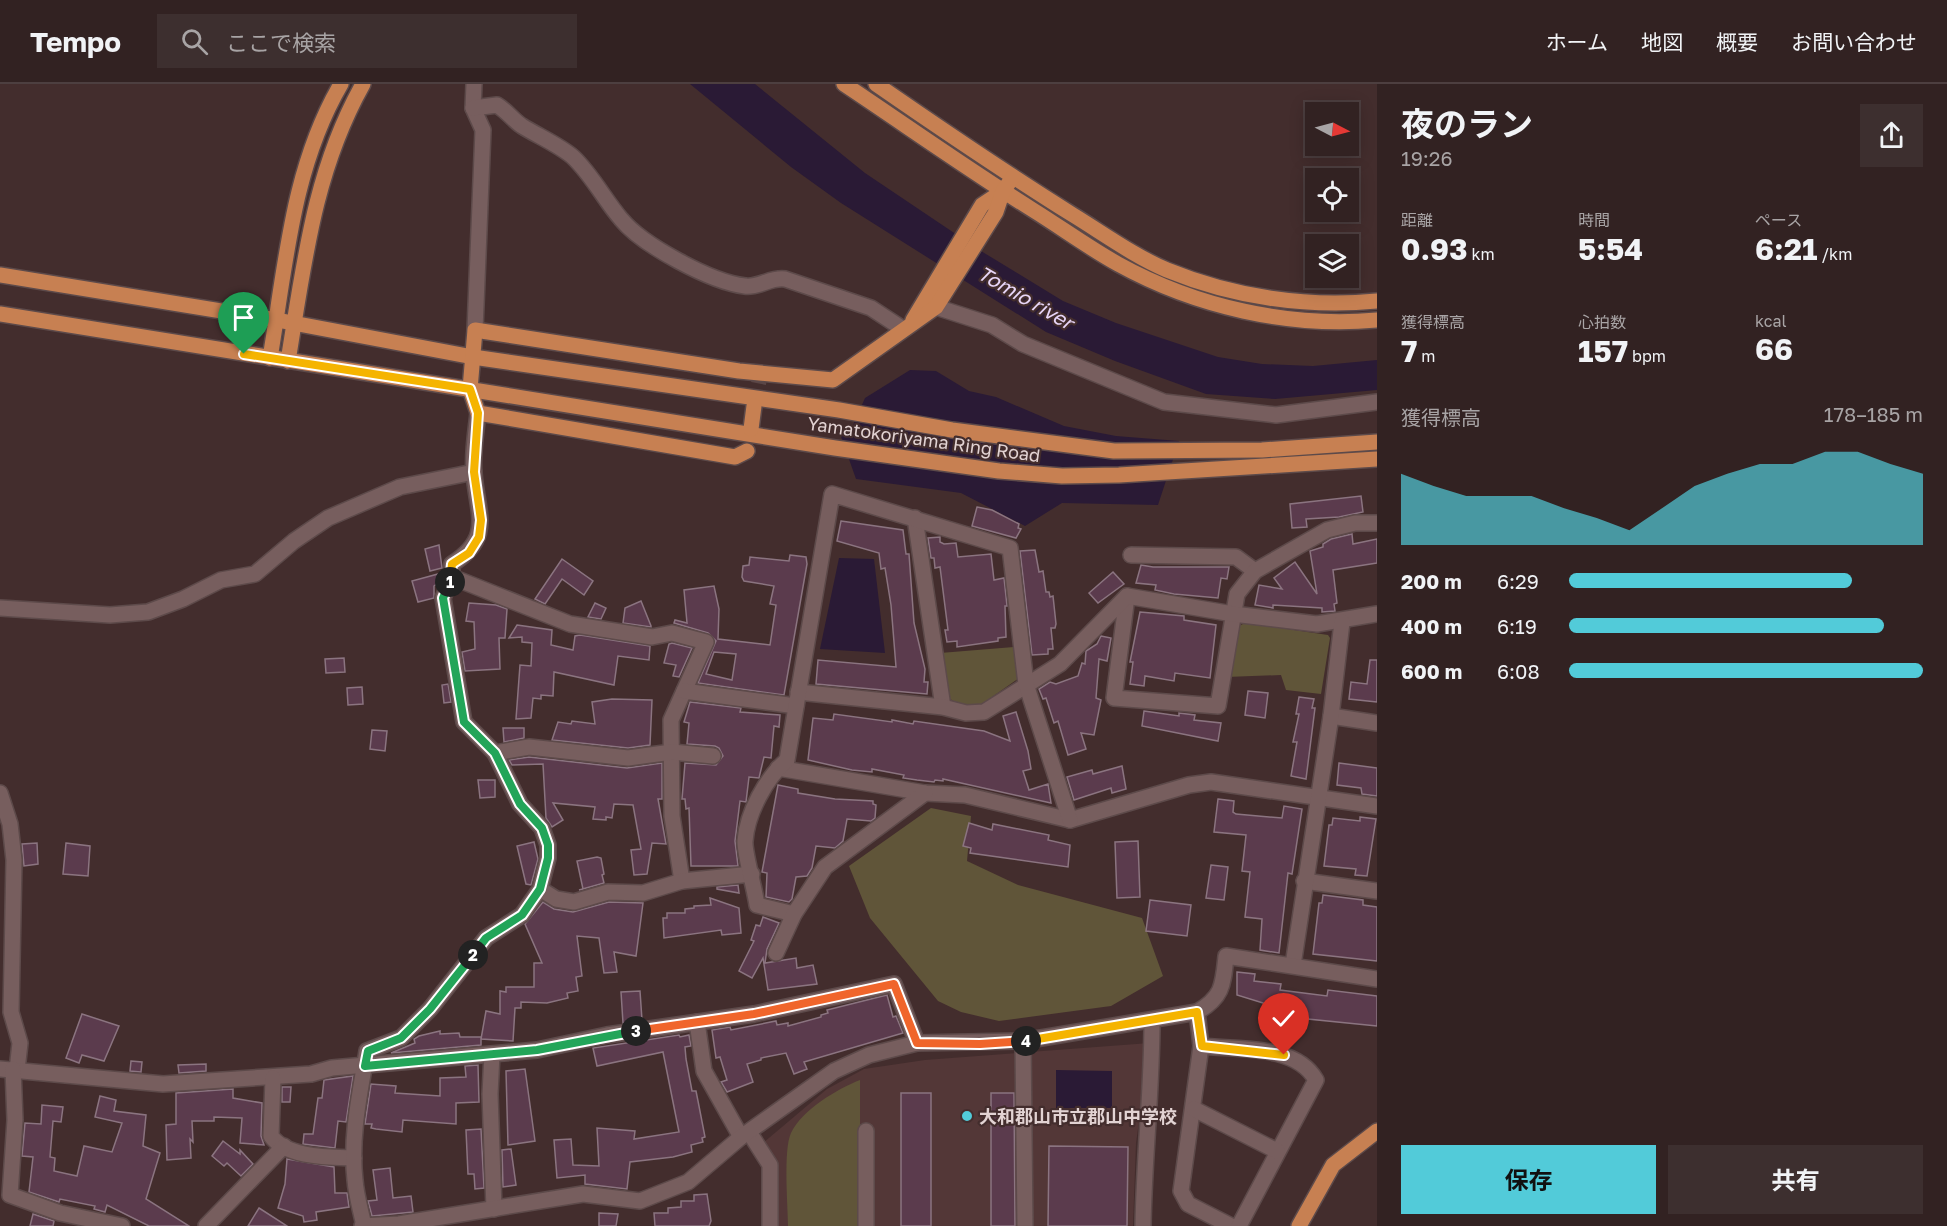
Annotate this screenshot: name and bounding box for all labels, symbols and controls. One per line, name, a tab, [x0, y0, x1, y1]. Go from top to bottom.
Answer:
search box	[157, 14, 577, 68]
text: Tempo	[30, 25, 121, 58]
icon: search	[178, 25, 211, 58]
text: ここで検索	[226, 29, 336, 56]
text: ホーム	[1546, 29, 1608, 55]
text: 地図	[1641, 29, 1683, 55]
text: 概要	[1716, 29, 1758, 55]
text: お問い合わせ	[1791, 29, 1917, 55]
north arrow	[1305, 102, 1359, 156]
map controls	[1305, 102, 1359, 288]
text: 夜のラン	[1401, 104, 1533, 143]
button: share	[1860, 104, 1923, 167]
text: 19:26	[1401, 146, 1453, 170]
button: locate	[1305, 168, 1359, 222]
text: 距離	[1401, 210, 1433, 230]
text: 時間	[1578, 210, 1610, 230]
text: ペース	[1755, 210, 1802, 230]
text: 0.93	[1401, 231, 1467, 267]
text: 5:54	[1578, 231, 1643, 267]
text: 6:21	[1755, 231, 1817, 267]
button: layers	[1305, 234, 1359, 288]
text: km	[1467, 244, 1495, 264]
text: /km	[1817, 244, 1852, 264]
water label: Tomio river	[974, 260, 1081, 335]
pin	[218, 292, 269, 354]
icon: arrive	[227, 301, 260, 334]
text: kcal	[1755, 311, 1787, 331]
text: 獲得標高	[1401, 312, 1465, 332]
text: 心拍数	[1578, 312, 1626, 332]
text: 66	[1755, 331, 1793, 367]
text: 7	[1401, 333, 1417, 369]
text: 157	[1578, 333, 1628, 369]
text: m	[1417, 346, 1436, 366]
text: bpm	[1628, 346, 1666, 366]
text: 178–185 m	[1824, 402, 1923, 426]
text: 獲得標高	[1401, 405, 1481, 429]
street label: Yamatokoriyama Ring Road	[806, 412, 1042, 466]
pin: 1	[435, 567, 465, 597]
text: 200 m	[1401, 569, 1462, 593]
text: 6:29	[1497, 569, 1539, 593]
text: 1	[446, 572, 454, 592]
text: 400 m	[1401, 614, 1462, 638]
text: 6:19	[1497, 614, 1537, 638]
text: 600 m	[1401, 659, 1462, 683]
text: 6:08	[1497, 659, 1540, 683]
pin: 2	[458, 940, 488, 970]
text: 2	[468, 945, 478, 965]
pin	[1258, 993, 1309, 1055]
icon: check	[1267, 1002, 1300, 1035]
pin: 3	[621, 1016, 651, 1046]
text: 3	[631, 1021, 641, 1041]
pin: 4	[1011, 1026, 1041, 1056]
text: 4	[1021, 1031, 1031, 1051]
place label: 大和郡山市立郡山中学校	[979, 1105, 1177, 1127]
marker: 大和郡山市立郡山中学校	[960, 1109, 974, 1123]
button: 保存	[1401, 1145, 1656, 1214]
button: 共有	[1668, 1145, 1923, 1214]

